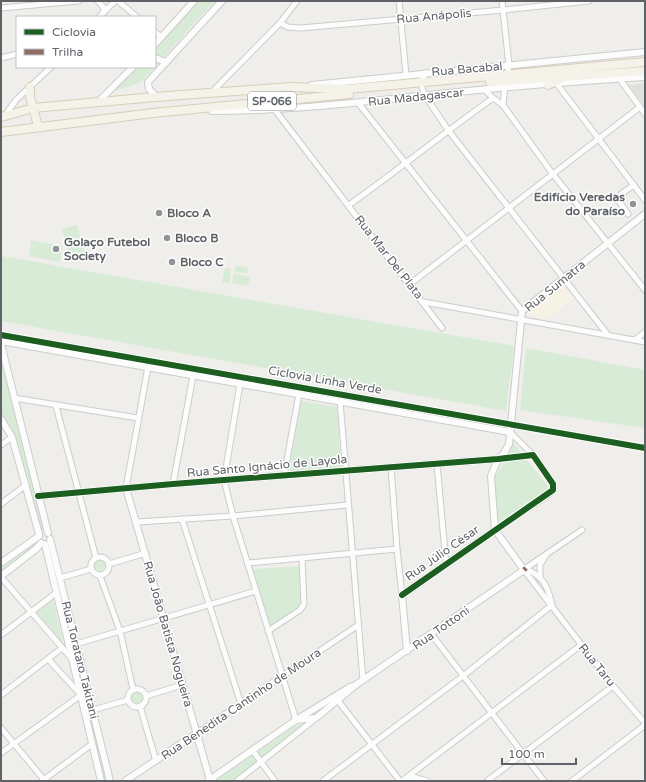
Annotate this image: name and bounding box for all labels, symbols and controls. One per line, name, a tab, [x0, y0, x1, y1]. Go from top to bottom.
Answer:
street label: Rua Anápolis	[396, 6, 472, 26]
legend	[16, 16, 156, 68]
text: Ciclovia	[52, 25, 96, 39]
text: Trilha	[52, 45, 83, 59]
street label: Rua Bacabal	[431, 59, 503, 79]
street label: Rua Madagascar	[367, 85, 465, 109]
road number: SP-066	[248, 92, 296, 110]
place label: Edifício Veredas do Paraíso	[534, 190, 625, 218]
marker: Edifício Veredas do Paraíso	[628, 199, 638, 209]
place label: Bloco A	[167, 206, 211, 220]
marker: Bloco A	[154, 208, 164, 218]
street label: Rua Mar Del Plata	[352, 212, 426, 302]
place label: Bloco B	[175, 231, 219, 245]
marker: Bloco B	[162, 233, 172, 243]
place label: Golaço Futebol Society	[64, 235, 150, 264]
marker: Golaço Futebol Society	[51, 244, 61, 254]
place label: Bloco C	[180, 255, 224, 269]
marker: Bloco C	[167, 257, 177, 267]
street label: Rua Sumatra	[522, 257, 588, 315]
street label: Ciclovia Linha Verde	[267, 363, 383, 397]
street label: Rua Santo Ignácio de Layola	[186, 452, 348, 480]
street label: Rua Júlio César	[402, 522, 482, 584]
street label: Rua João Batista Nogueira	[140, 559, 196, 709]
street label: Rua Torataro Takitani	[59, 600, 101, 720]
street label: Rua Tottoni	[410, 603, 472, 653]
street label: Rua Taru	[576, 641, 618, 689]
street label: Rua Benedita Cantinho de Moura	[159, 645, 323, 763]
scale bar	[502, 740, 576, 766]
text: 100 m	[508, 747, 545, 761]

